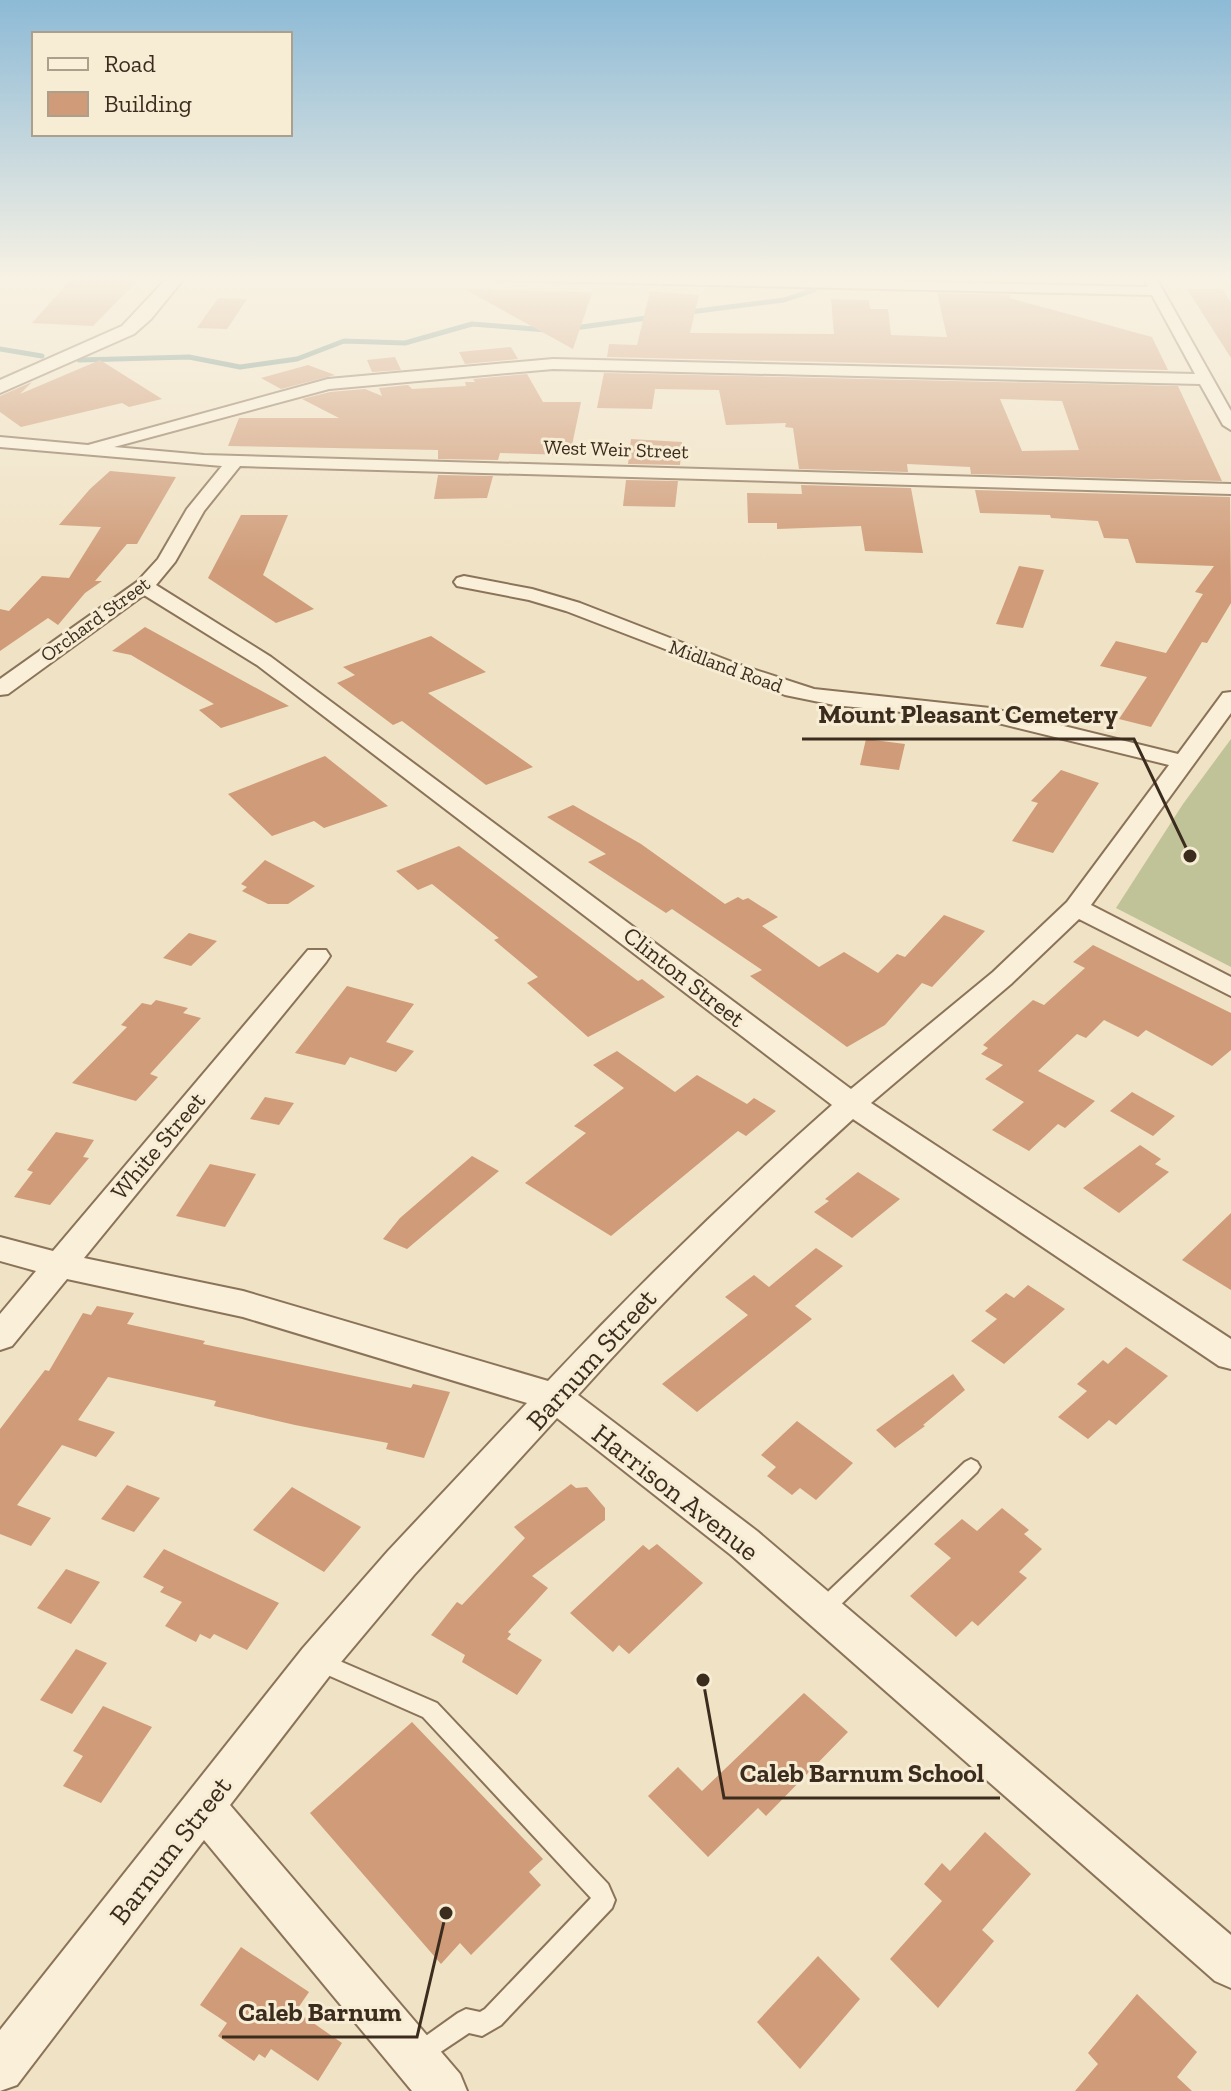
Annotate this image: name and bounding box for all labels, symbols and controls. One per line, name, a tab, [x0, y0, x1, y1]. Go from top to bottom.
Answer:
legend	[32, 32, 292, 136]
text: Road	[104, 49, 156, 78]
text: Building	[104, 89, 192, 118]
street label: West Weir Street	[543, 434, 690, 464]
street label: Orchard Street	[35, 571, 155, 667]
street label: Midland Road	[666, 634, 786, 698]
callout: Mount Pleasant Cemetery	[802, 689, 1134, 739]
text: Mount Pleasant Cemetery	[818, 698, 1118, 730]
street label: Clinton Street	[618, 920, 751, 1033]
street label: White Street	[104, 1086, 211, 1205]
street label: Barnum Street	[519, 1282, 664, 1437]
street label: Harrison Avenue	[586, 1417, 766, 1568]
callout: Caleb Barnum School	[724, 1748, 1000, 1798]
text: Caleb Barnum School	[740, 1757, 984, 1789]
street label: Barnum Street	[103, 1769, 239, 1931]
callout: Caleb Barnum	[222, 1987, 417, 2037]
text: Caleb Barnum	[238, 1996, 402, 2028]

